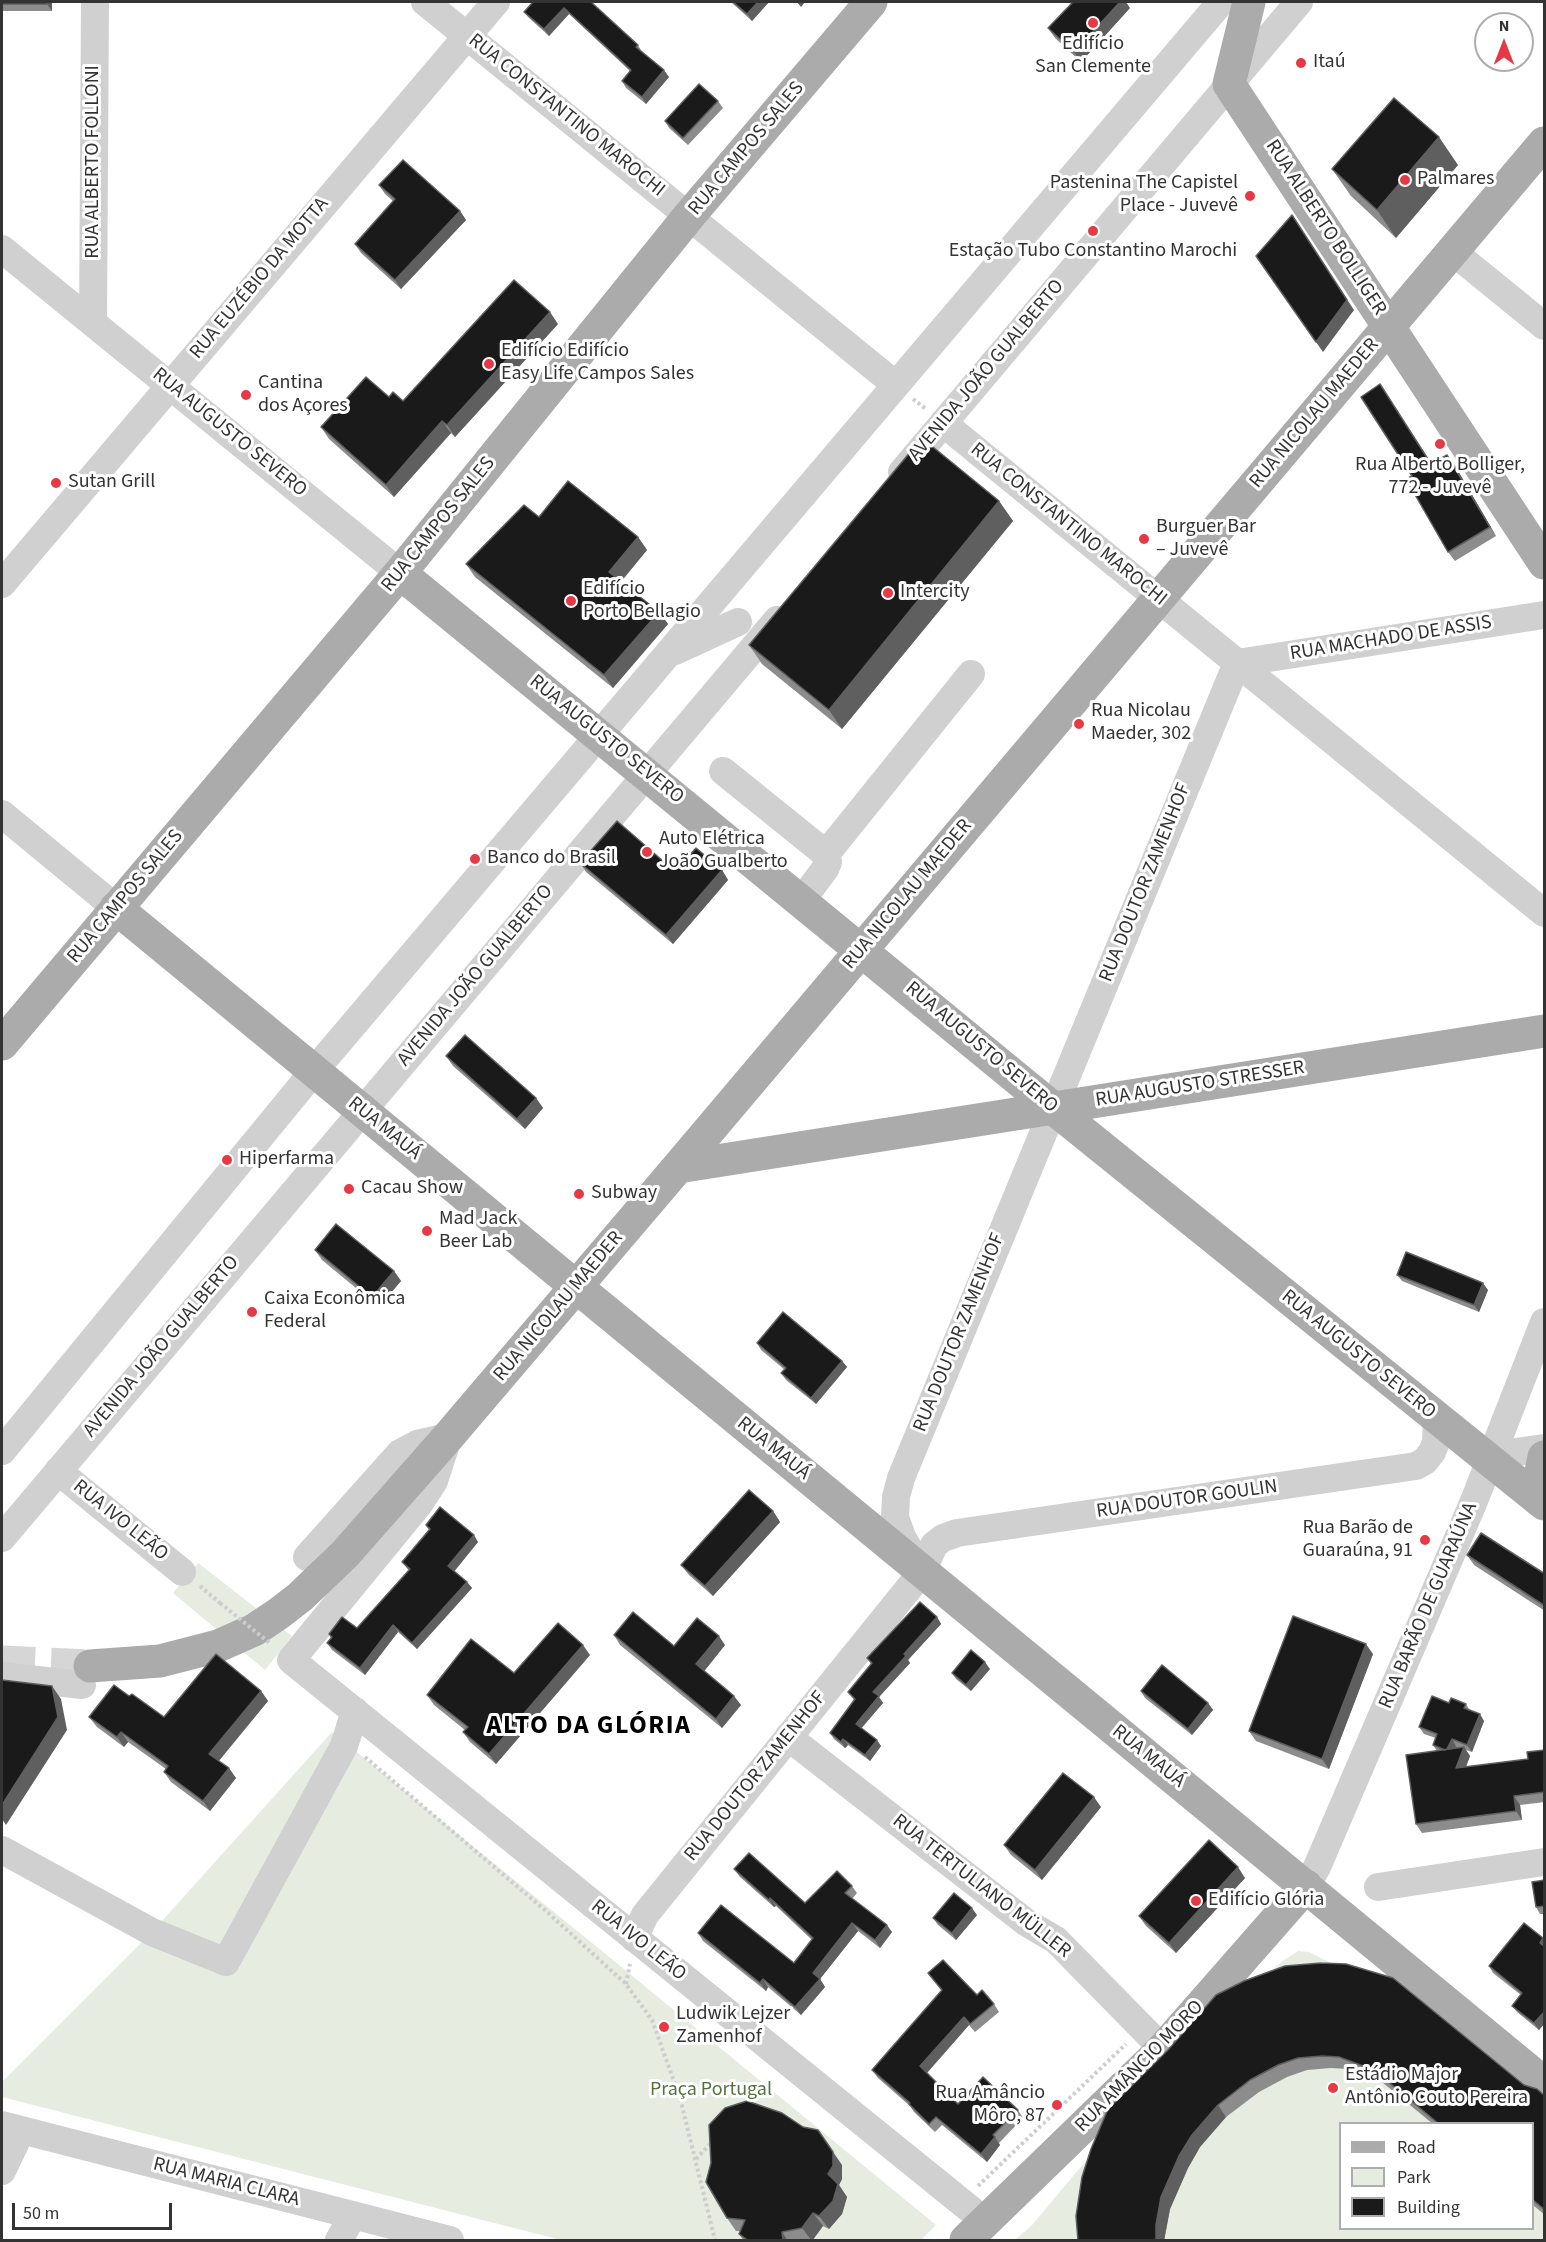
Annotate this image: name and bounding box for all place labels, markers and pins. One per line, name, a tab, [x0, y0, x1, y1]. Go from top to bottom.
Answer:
marker: Edifício San Clemente	[1086, 16, 1100, 30]
place label: Edifício San Clemente	[1035, 33, 1151, 80]
place label: Itaú	[1313, 51, 1346, 75]
marker: Itaú	[1294, 56, 1308, 70]
place label: Palmares	[1417, 168, 1494, 192]
place label: Pastenina The Capistel Place - Juvevê	[1050, 172, 1238, 219]
marker: Palmares	[1398, 173, 1412, 187]
marker: Pastenina The Capistel Place - Juvevê	[1243, 189, 1257, 203]
marker: Estação Tubo Constantino Marochi	[1086, 224, 1100, 238]
place label: Estação Tubo Constantino Marochi	[949, 240, 1237, 264]
place label: Edifício Edifício Easy Life Campos Sales	[501, 340, 694, 387]
marker: Edifício Edifício Easy Life Campos Sales	[482, 357, 496, 371]
place label: Cantina dos Açores	[258, 372, 348, 419]
marker: Cantina dos Açores	[239, 388, 253, 402]
marker: Rua Alberto Bolliger, 772 - Juvevê	[1433, 437, 1447, 451]
place label: Rua Alberto Bolliger, 772 - Juvevê	[1355, 454, 1525, 501]
place label: Sutan Grill	[68, 471, 155, 495]
marker: Sutan Grill	[49, 476, 63, 490]
place label: Burguer Bar – Juvevê	[1156, 516, 1256, 563]
marker: Burguer Bar – Juvevê	[1137, 532, 1151, 546]
place label: Edifício Porto Bellagio	[583, 578, 701, 625]
place label: Intercity	[900, 581, 969, 605]
marker: Intercity	[881, 586, 895, 600]
marker: Edifício Porto Bellagio	[564, 594, 578, 608]
place label: Rua Nicolau Maeder, 302	[1091, 700, 1191, 747]
marker: Rua Nicolau Maeder, 302	[1072, 717, 1086, 731]
place label: Auto Elétrica João Gualberto	[659, 828, 788, 875]
marker: Auto Elétrica João Gualberto	[640, 845, 654, 859]
place label: Banco do Brasil	[487, 847, 616, 871]
marker: Banco do Brasil	[468, 852, 482, 866]
place label: Hiperfarma	[239, 1148, 334, 1172]
marker: Hiperfarma	[220, 1153, 234, 1167]
place label: Cacau Show	[361, 1177, 463, 1201]
marker: Cacau Show	[342, 1182, 356, 1196]
place label: Subway	[591, 1182, 657, 1206]
marker: Subway	[572, 1187, 586, 1201]
place label: Mad Jack Beer Lab	[439, 1208, 517, 1255]
marker: Mad Jack Beer Lab	[420, 1224, 434, 1238]
place label: Caixa Econômica Federal	[264, 1288, 405, 1335]
marker: Caixa Econômica Federal	[245, 1305, 259, 1319]
place label: Rua Barão de Guaraúna, 91	[1302, 1517, 1413, 1564]
marker: Rua Barão de Guaraúna, 91	[1418, 1533, 1432, 1547]
place label: Edifício Glória	[1208, 1889, 1324, 1913]
marker: Edifício Glória	[1189, 1894, 1203, 1908]
place label: Ludwik Lejzer Zamenhof	[676, 2003, 790, 2050]
marker: Ludwik Lejzer Zamenhof	[657, 2020, 671, 2034]
place label: Estádio Major Antônio Couto Pereira	[1345, 2064, 1528, 2111]
marker: Estádio Major Antônio Couto Pereira	[1326, 2081, 1340, 2095]
place label: Rua Amâncio Môro, 87	[935, 2082, 1045, 2129]
marker: Rua Amâncio Môro, 87	[1050, 2098, 1064, 2112]

